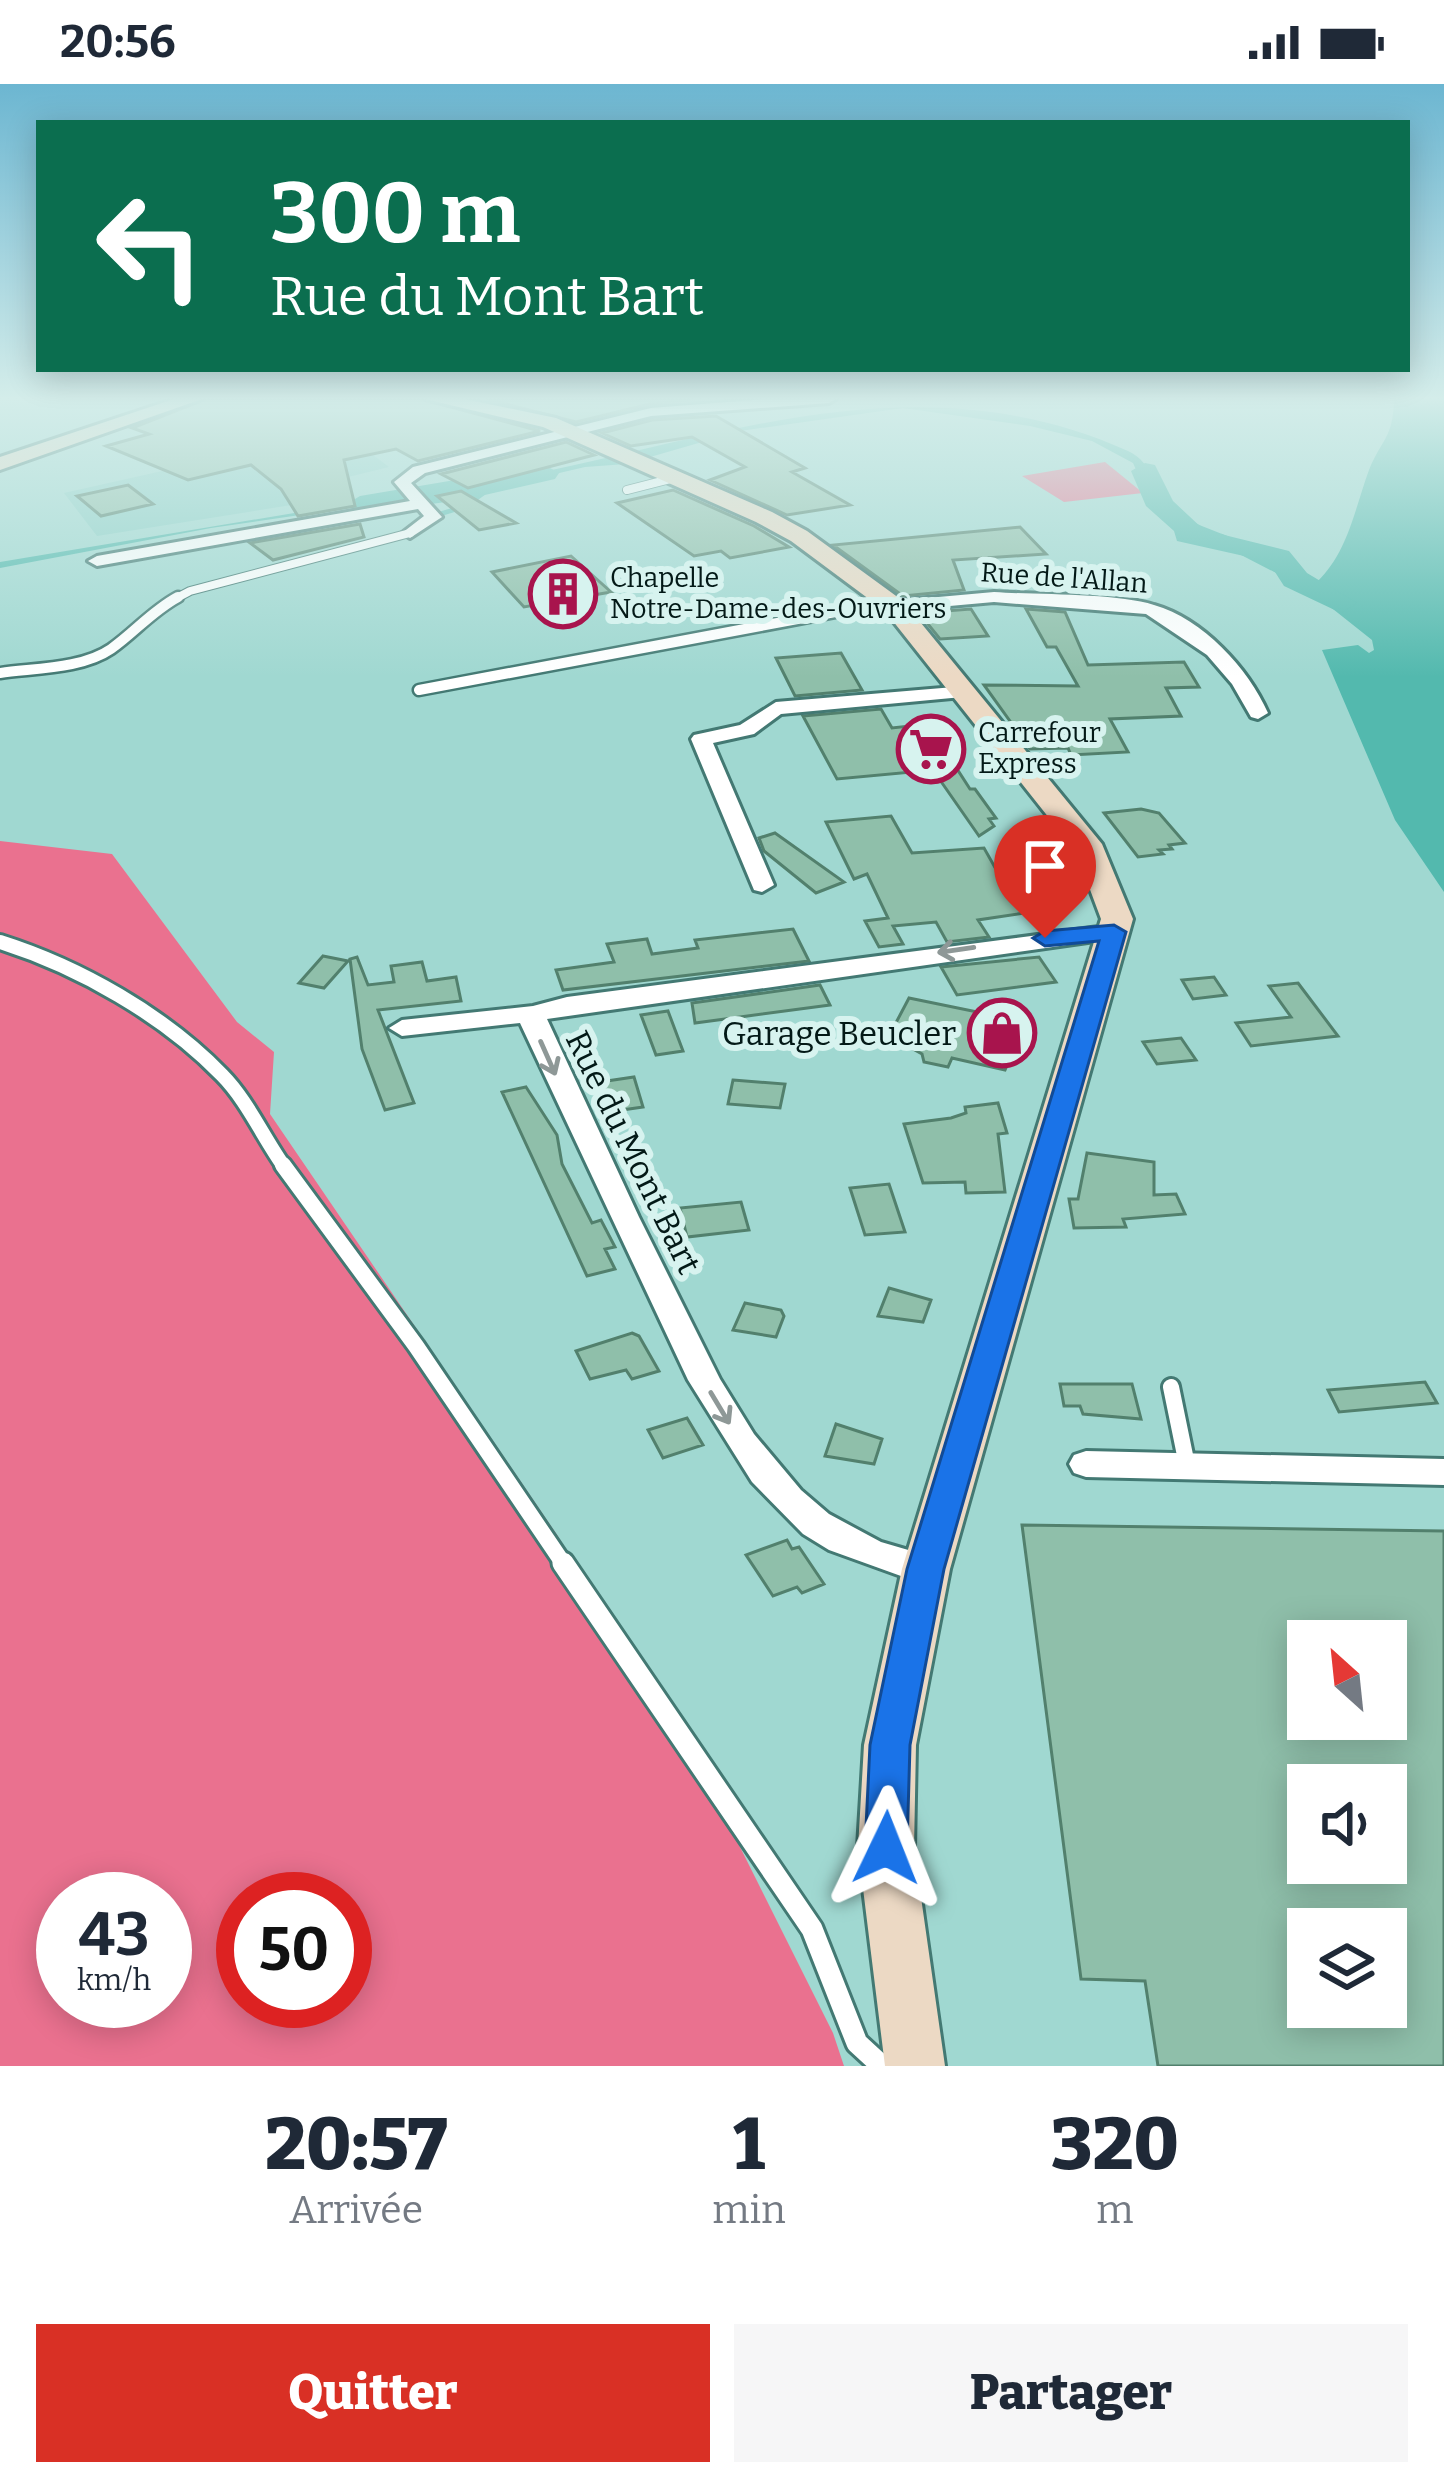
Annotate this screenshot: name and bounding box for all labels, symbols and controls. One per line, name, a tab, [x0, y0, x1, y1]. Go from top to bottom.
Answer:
text: 20:56	[60, 15, 176, 69]
text: 300 m	[270, 163, 520, 264]
icon: left	[72, 168, 228, 324]
text: Rue du Mont Bart	[270, 265, 704, 329]
street label: Rue de l'Allan	[980, 556, 1148, 600]
building icon: Chapelle Notre-Dame-des-Ouvriers	[528, 559, 598, 629]
place label: Chapelle Notre-Dame-des-Ouvriers	[610, 562, 946, 625]
supermarket icon: Carrefour Express	[896, 714, 966, 784]
place label: Carrefour Express	[978, 717, 1101, 780]
pin	[994, 815, 1096, 938]
icon: arrive	[1012, 833, 1078, 899]
one-way arrow	[937, 939, 976, 962]
shop icon: Garage Beucler	[967, 998, 1037, 1068]
place label: Garage Beucler	[722, 1014, 956, 1054]
street label: Rue du Mont Bart	[557, 1024, 709, 1280]
one-way arrow	[538, 1039, 560, 1075]
one-way arrow	[708, 1390, 732, 1424]
north arrow	[1287, 1620, 1407, 1740]
map controls	[1287, 1620, 1407, 2028]
button: sound	[1287, 1764, 1407, 1884]
position arrow	[823, 1785, 949, 1911]
speed limit sign: 50	[216, 1872, 372, 2028]
text: 43	[78, 1899, 150, 1971]
button: layers	[1287, 1908, 1407, 2028]
text: km/h	[77, 1962, 151, 1998]
text: 20:57	[265, 2102, 447, 2188]
text: 1	[733, 2102, 765, 2188]
text: 320	[1051, 2102, 1179, 2188]
text: Arrivée	[289, 2187, 423, 2233]
text: min	[712, 2187, 786, 2233]
text: m	[1096, 2187, 1134, 2233]
button: Quitter	[36, 2324, 710, 2462]
button: Partager	[734, 2324, 1408, 2462]

